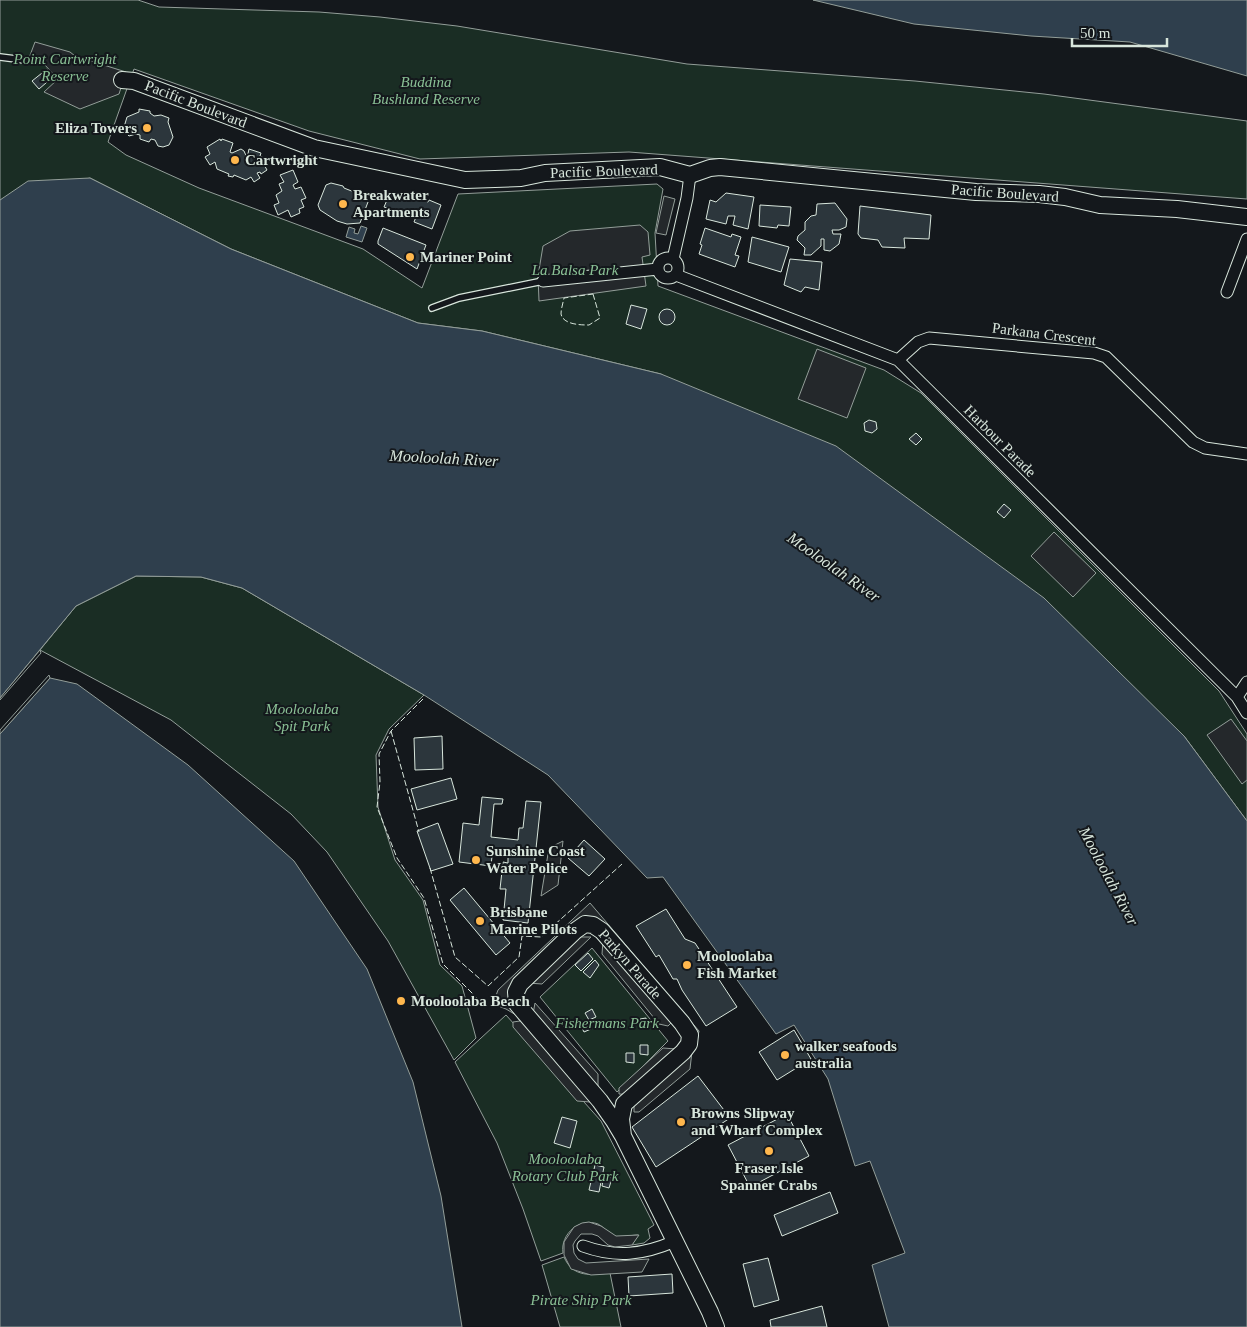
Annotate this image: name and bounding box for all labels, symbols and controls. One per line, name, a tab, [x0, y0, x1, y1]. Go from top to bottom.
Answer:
scale bar	[1072, 15, 1167, 47]
text: 50 m	[1080, 25, 1111, 41]
park label: Point Cartwright Reserve	[13, 51, 117, 84]
park label: Buddina Bushland Reserve	[372, 74, 480, 107]
street label: Pacific Boulevard	[143, 77, 250, 131]
place label: Eliza Towers	[55, 120, 137, 136]
marker: Eliza Towers	[141, 122, 153, 134]
place label: Cartwright	[245, 152, 317, 168]
marker: Cartwright	[229, 154, 241, 166]
street label: Pacific Boulevard	[550, 161, 659, 181]
street label: Pacific Boulevard	[951, 181, 1060, 205]
place label: Breakwater Apartments	[353, 187, 430, 220]
marker: Breakwater Apartments	[337, 198, 349, 210]
place label: Mariner Point	[420, 249, 512, 265]
marker: Mariner Point	[404, 251, 416, 263]
park label: La Balsa Park	[531, 262, 619, 278]
street label: Parkana Crescent	[991, 320, 1098, 348]
street label: Harbour Parade	[961, 402, 1039, 480]
water label: Mooloolah River	[388, 447, 500, 469]
water label: Mooloolah River	[784, 528, 884, 606]
park label: Mooloolaba Spit Park	[264, 701, 339, 734]
water label: Mooloolah River	[1075, 823, 1142, 929]
place label: Sunshine Coast Water Police	[486, 843, 585, 876]
marker: Sunshine Coast Water Police	[470, 854, 482, 866]
place label: Brisbane Marine Pilots	[490, 904, 577, 937]
marker: Brisbane Marine Pilots	[474, 915, 486, 927]
street label: Parkyn Parade	[595, 926, 665, 1002]
place label: Mooloolaba Fish Market	[697, 948, 777, 981]
marker: Mooloolaba Fish Market	[681, 959, 693, 971]
place label: Mooloolaba Beach	[411, 993, 530, 1009]
marker: Mooloolaba Beach	[395, 995, 407, 1007]
park label: Fishermans Park	[554, 1015, 659, 1031]
place label: walker seafoods australia	[795, 1038, 897, 1071]
marker: walker seafoods australia	[779, 1049, 791, 1061]
place label: Browns Slipway and Wharf Complex	[691, 1105, 823, 1138]
marker: Browns Slipway and Wharf Complex	[675, 1116, 687, 1128]
marker: Fraser Isle Spanner Crabs	[763, 1145, 775, 1157]
park label: Mooloolaba Rotary Club Park	[511, 1151, 619, 1184]
place label: Fraser Isle Spanner Crabs	[721, 1160, 818, 1193]
park label: Pirate Ship Park	[530, 1292, 632, 1308]

